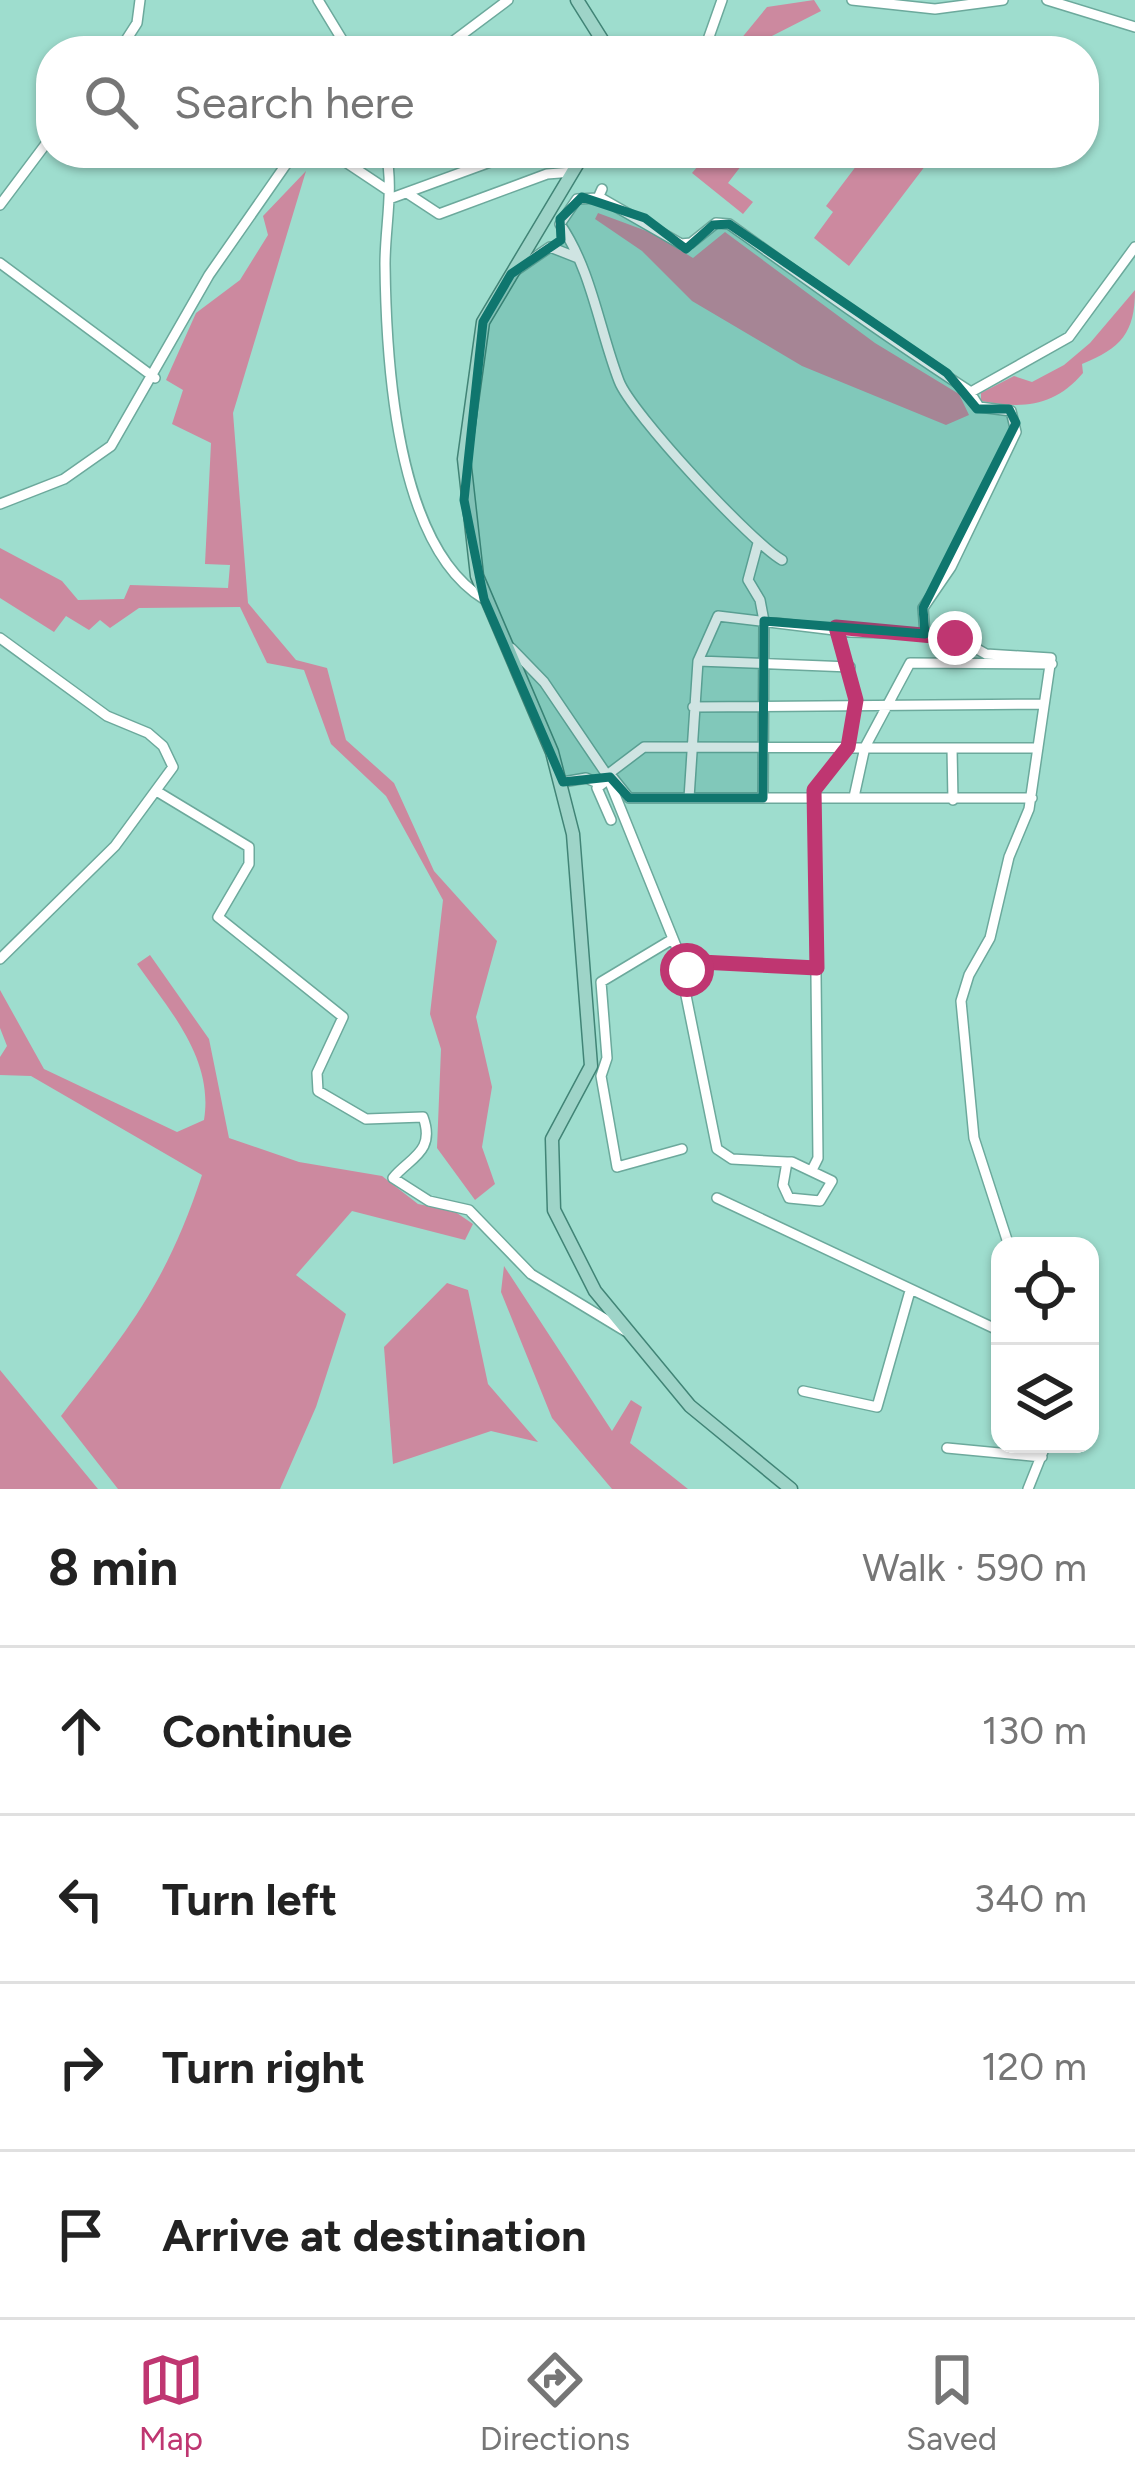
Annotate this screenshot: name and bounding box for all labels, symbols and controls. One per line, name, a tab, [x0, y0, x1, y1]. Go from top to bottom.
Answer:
search box	[36, 36, 1099, 168]
icon: search	[78, 69, 144, 135]
text: Search here	[174, 75, 414, 129]
route end	[928, 611, 982, 665]
route start	[660, 943, 714, 997]
map controls	[991, 1237, 1099, 1453]
button: locate	[991, 1237, 1099, 1345]
button: layers	[991, 1345, 1099, 1453]
text: 8 min	[48, 1537, 178, 1598]
text: Walk · 590 m	[862, 1544, 1087, 1591]
icon: ahead	[48, 1698, 114, 1764]
text: Continue	[162, 1704, 352, 1758]
text: 130 m	[982, 1707, 1087, 1754]
icon: left	[48, 1866, 114, 1932]
text: Turn left	[162, 1872, 337, 1926]
text: 340 m	[974, 1875, 1087, 1922]
icon: right	[48, 2034, 114, 2100]
text: Turn right	[162, 2040, 365, 2094]
text: 120 m	[981, 2043, 1087, 2090]
icon: arrive	[48, 2202, 114, 2268]
text: Arrive at destination	[162, 2208, 586, 2262]
tab: Map	[138, 2347, 204, 2458]
tab: Directions	[480, 2347, 630, 2458]
tab: Saved	[906, 2347, 997, 2458]

